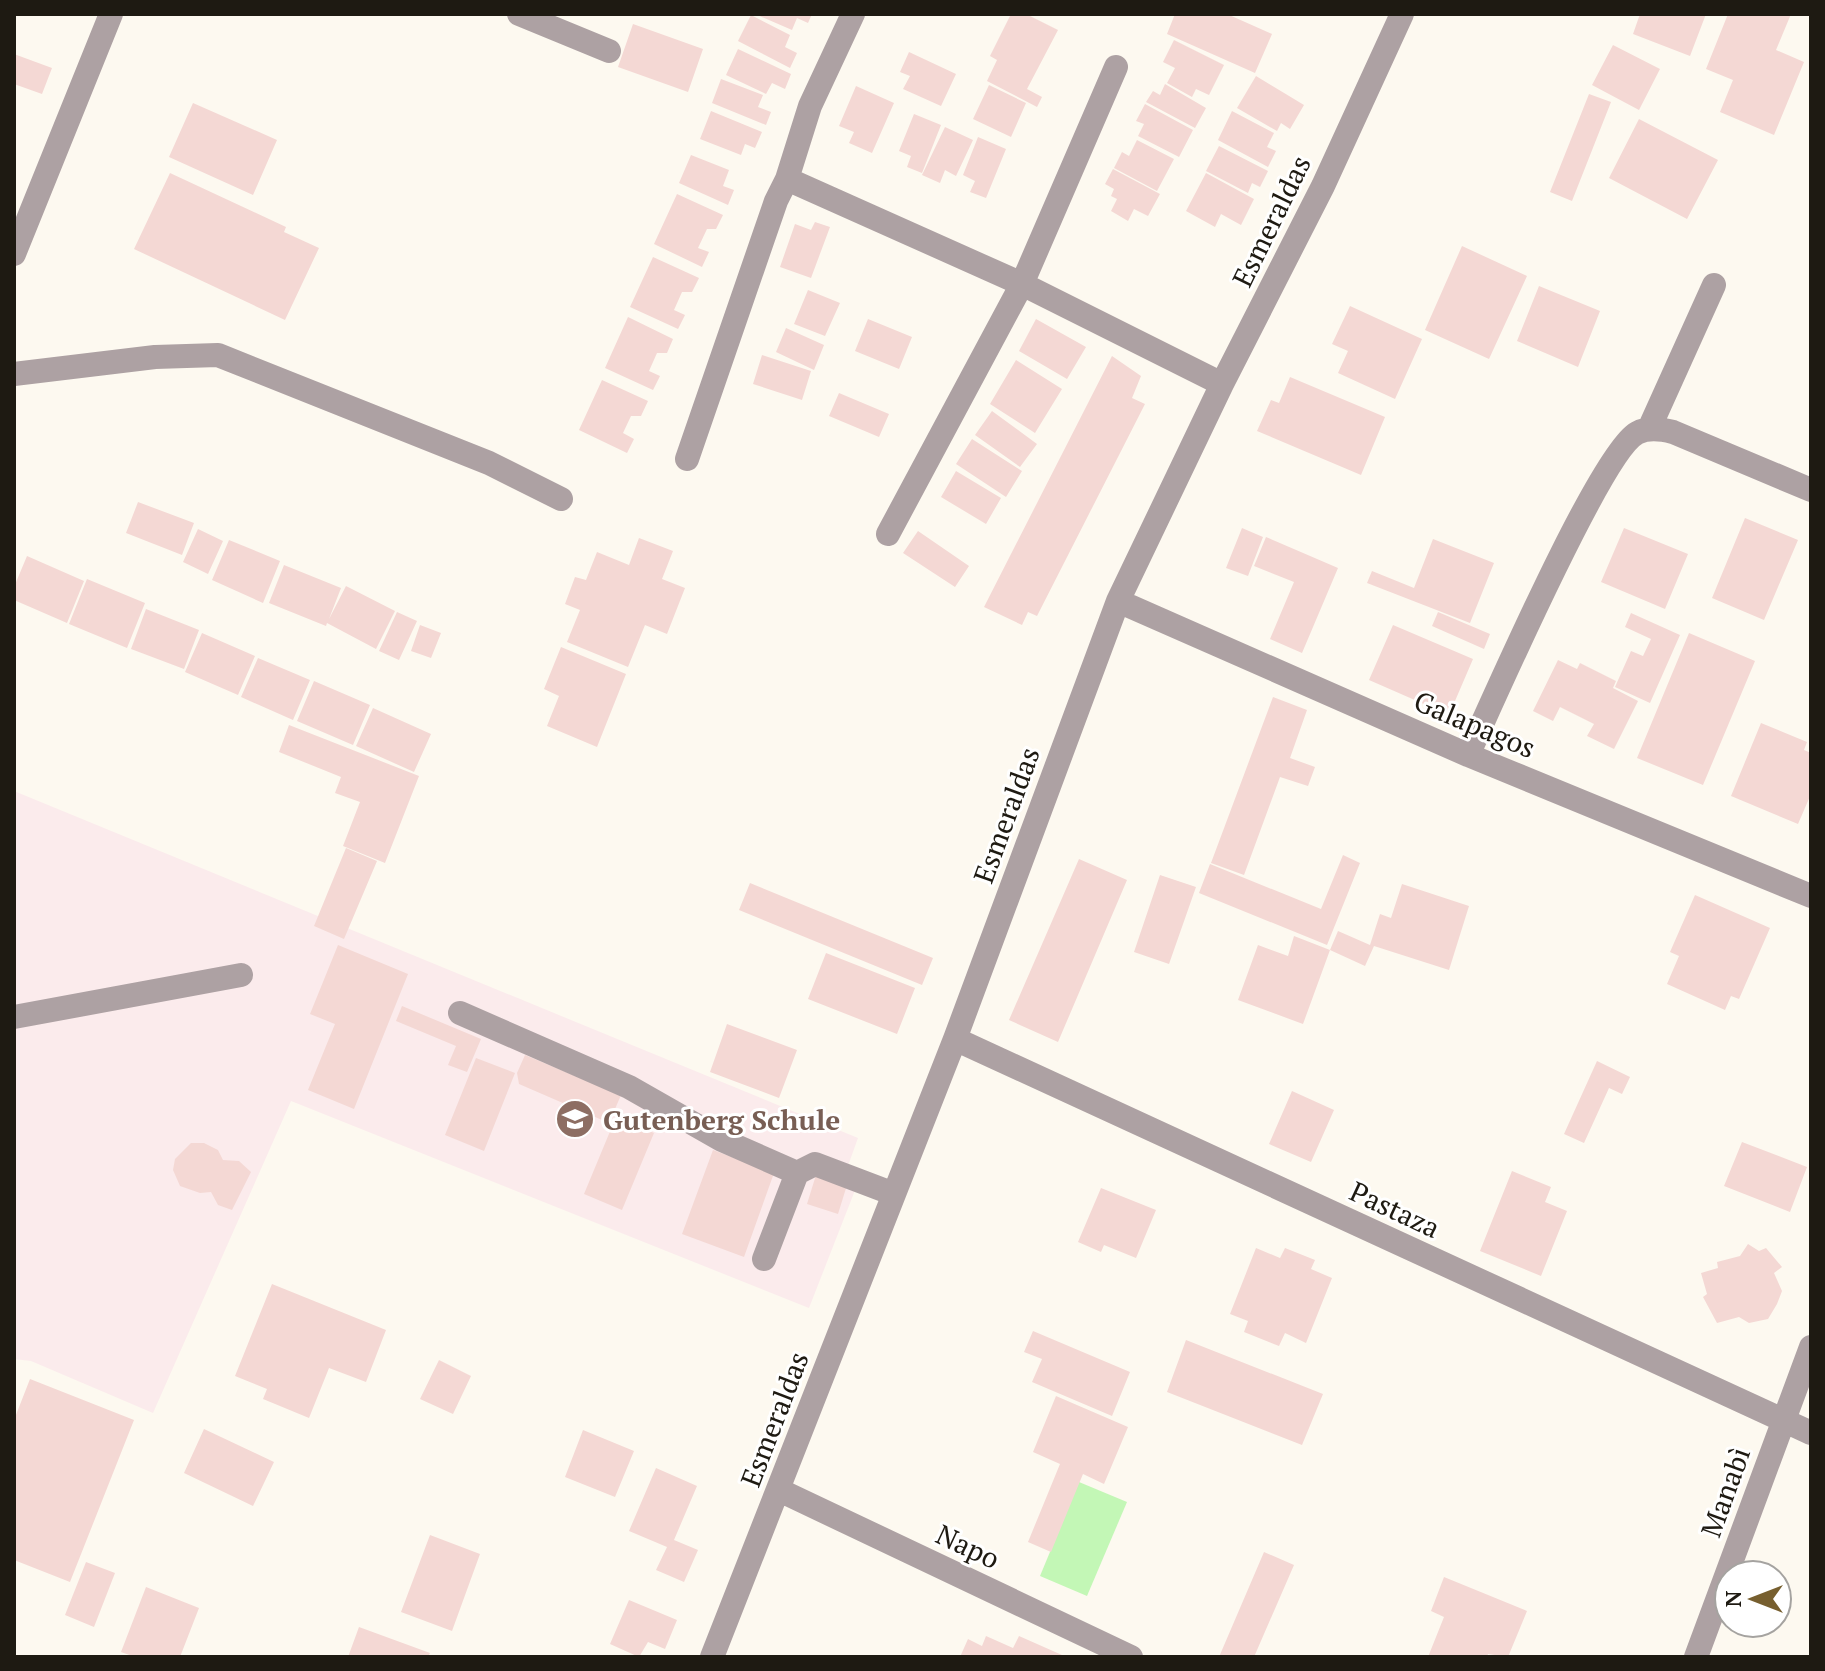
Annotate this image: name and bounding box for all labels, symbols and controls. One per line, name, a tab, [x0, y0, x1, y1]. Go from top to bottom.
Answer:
street label: Esmeraldas	[1223, 149, 1319, 293]
street label: Galapagos	[1409, 682, 1541, 766]
street label: Esmeraldas	[964, 742, 1048, 888]
school or university icon: Gutenberg Schule	[554, 1098, 596, 1140]
place label: Gutenberg Schule	[603, 1101, 840, 1138]
street label: Pastaza	[1344, 1172, 1446, 1246]
street label: Esmeraldas	[731, 1346, 817, 1492]
street label: Manabì	[1692, 1442, 1758, 1542]
street label: Napo	[930, 1515, 1006, 1577]
north arrow	[1713, 1559, 1793, 1639]
text: N	[1718, 1590, 1747, 1607]

